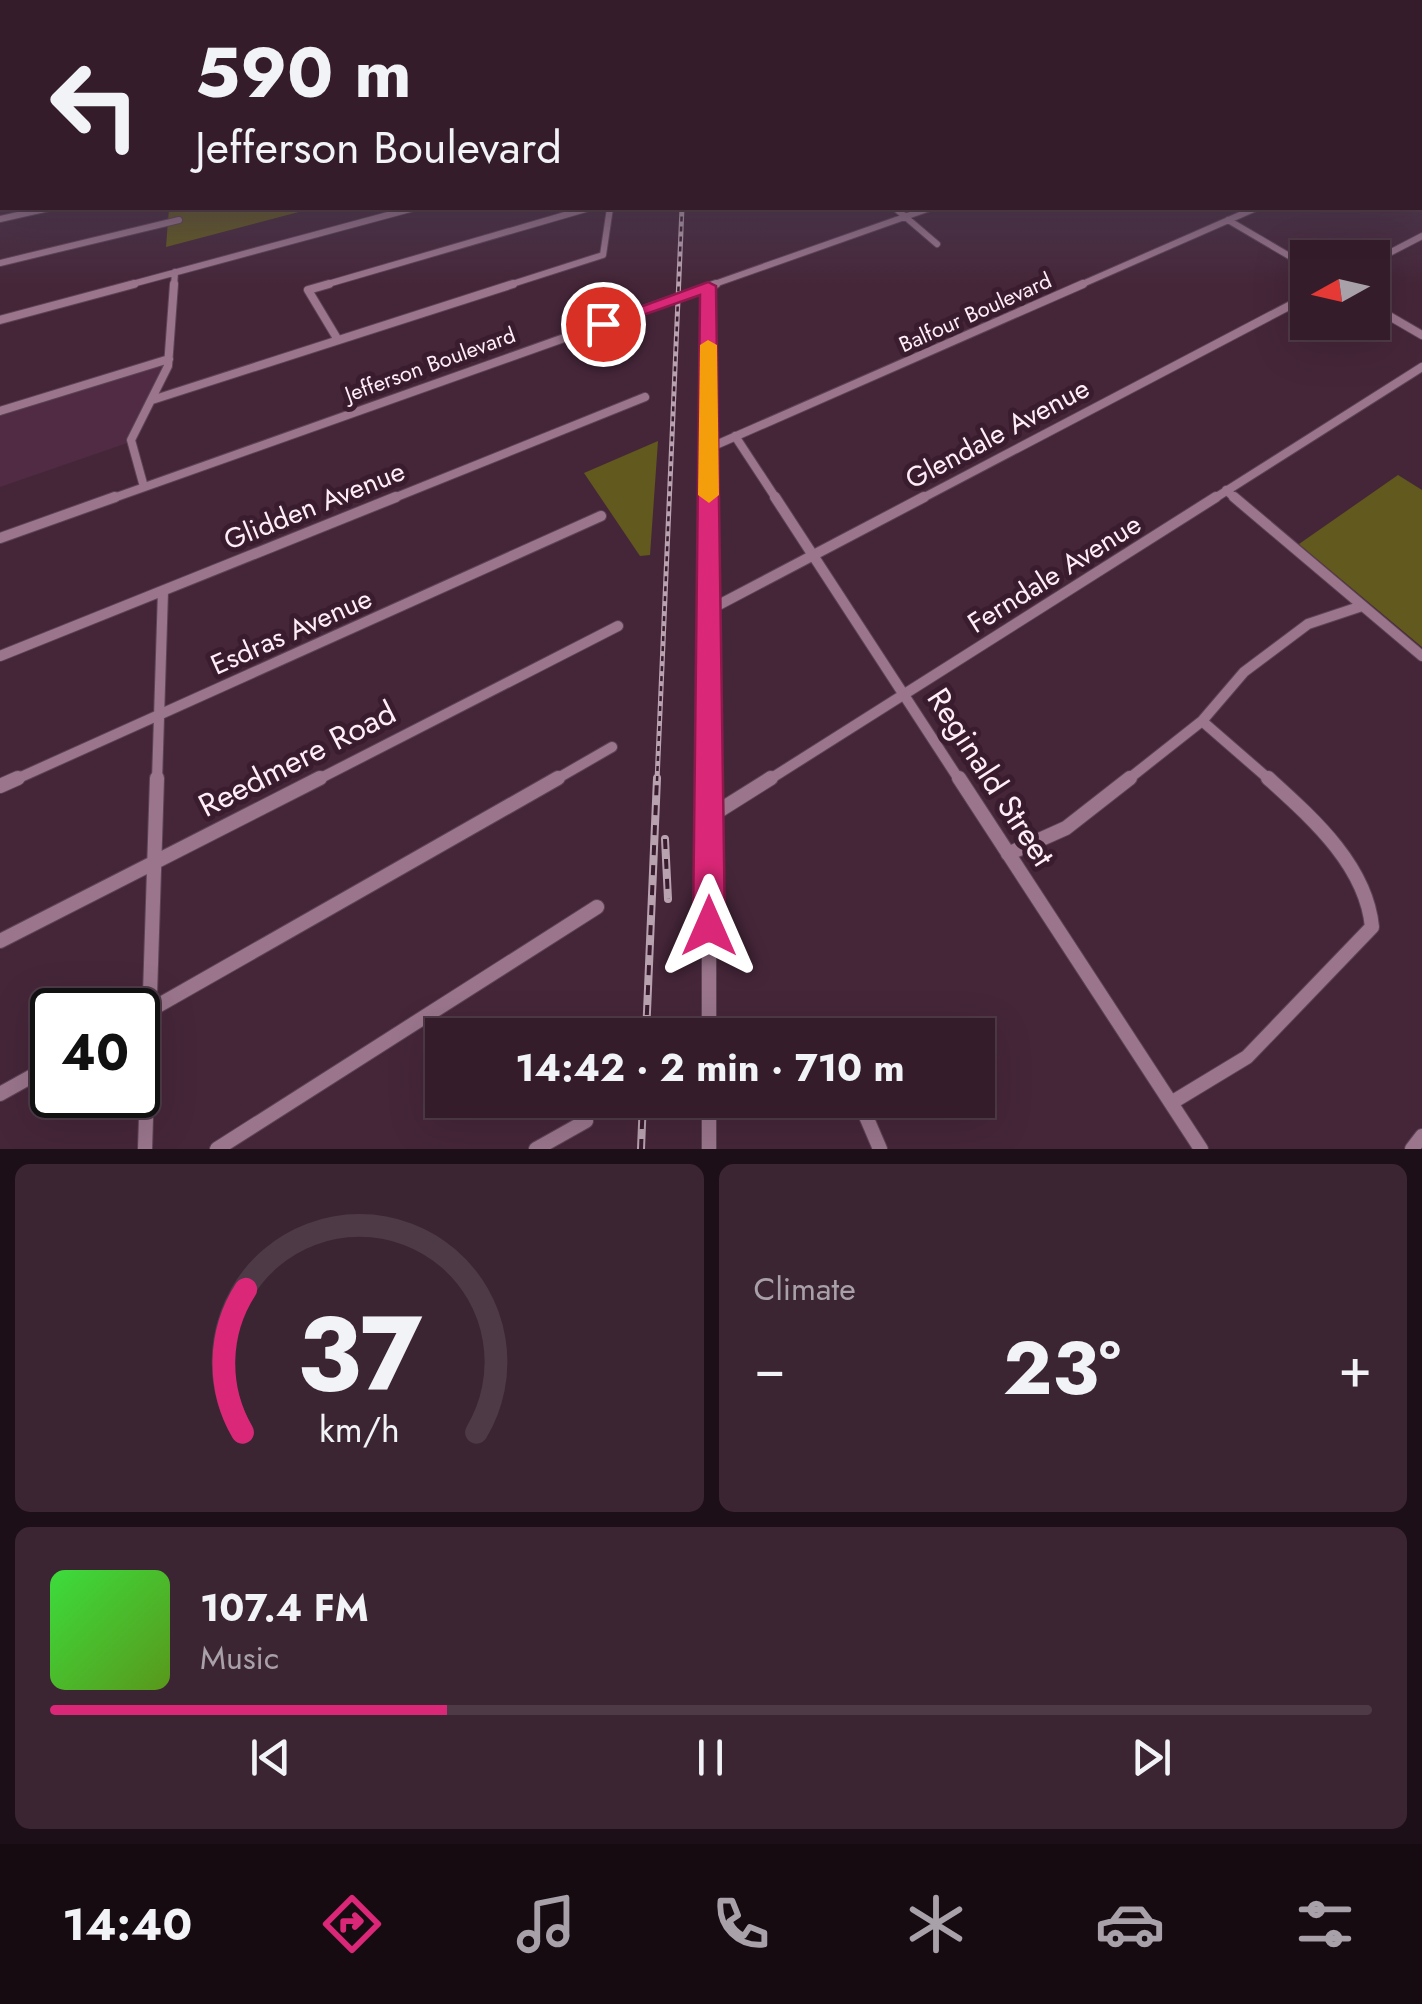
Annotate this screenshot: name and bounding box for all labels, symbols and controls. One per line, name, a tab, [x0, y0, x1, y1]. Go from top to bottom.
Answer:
text: 590 m	[195, 22, 412, 123]
icon: left	[30, 40, 160, 170]
text: Jefferson Boulevard	[195, 115, 562, 180]
north arrow	[1290, 240, 1390, 340]
map controls	[1290, 240, 1390, 340]
street label: Balfour Boulevard	[894, 264, 1056, 360]
pin	[561, 282, 646, 367]
icon: arrive	[576, 297, 631, 352]
street label: Jefferson Boulevard	[337, 318, 520, 411]
street label: Glendale Avenue	[898, 368, 1097, 499]
street label: Glidden Avenue	[217, 450, 411, 560]
street label: Ferndale Avenue	[960, 504, 1149, 643]
street label: Esdras Avenue	[204, 578, 378, 685]
street label: Reginald Street	[916, 679, 1066, 876]
street label: Reedmere Road	[190, 689, 404, 829]
position arrow	[657, 874, 761, 978]
speed limit sign: 40	[30, 988, 160, 1118]
text: 14:42 · 2 min · 710 m	[515, 1040, 905, 1095]
text: Climate	[754, 1266, 856, 1312]
text: 37	[296, 1279, 422, 1429]
text: 23°	[1003, 1314, 1121, 1422]
text: −	[754, 1328, 786, 1408]
text: +	[1338, 1328, 1372, 1408]
text: km/h	[319, 1404, 400, 1455]
text: 107.4 FM	[200, 1580, 369, 1635]
text: Music	[200, 1635, 279, 1681]
icon: previous	[243, 1730, 298, 1785]
icon: pause	[683, 1730, 738, 1785]
icon: next	[1124, 1730, 1179, 1785]
icon: directions	[317, 1889, 387, 1959]
icon: music	[511, 1889, 581, 1959]
icon: phone	[706, 1889, 776, 1959]
icon: climate	[901, 1889, 971, 1959]
icon: car	[1095, 1889, 1165, 1959]
icon: filters	[1290, 1889, 1360, 1959]
text: 14:40	[62, 1892, 192, 1957]

